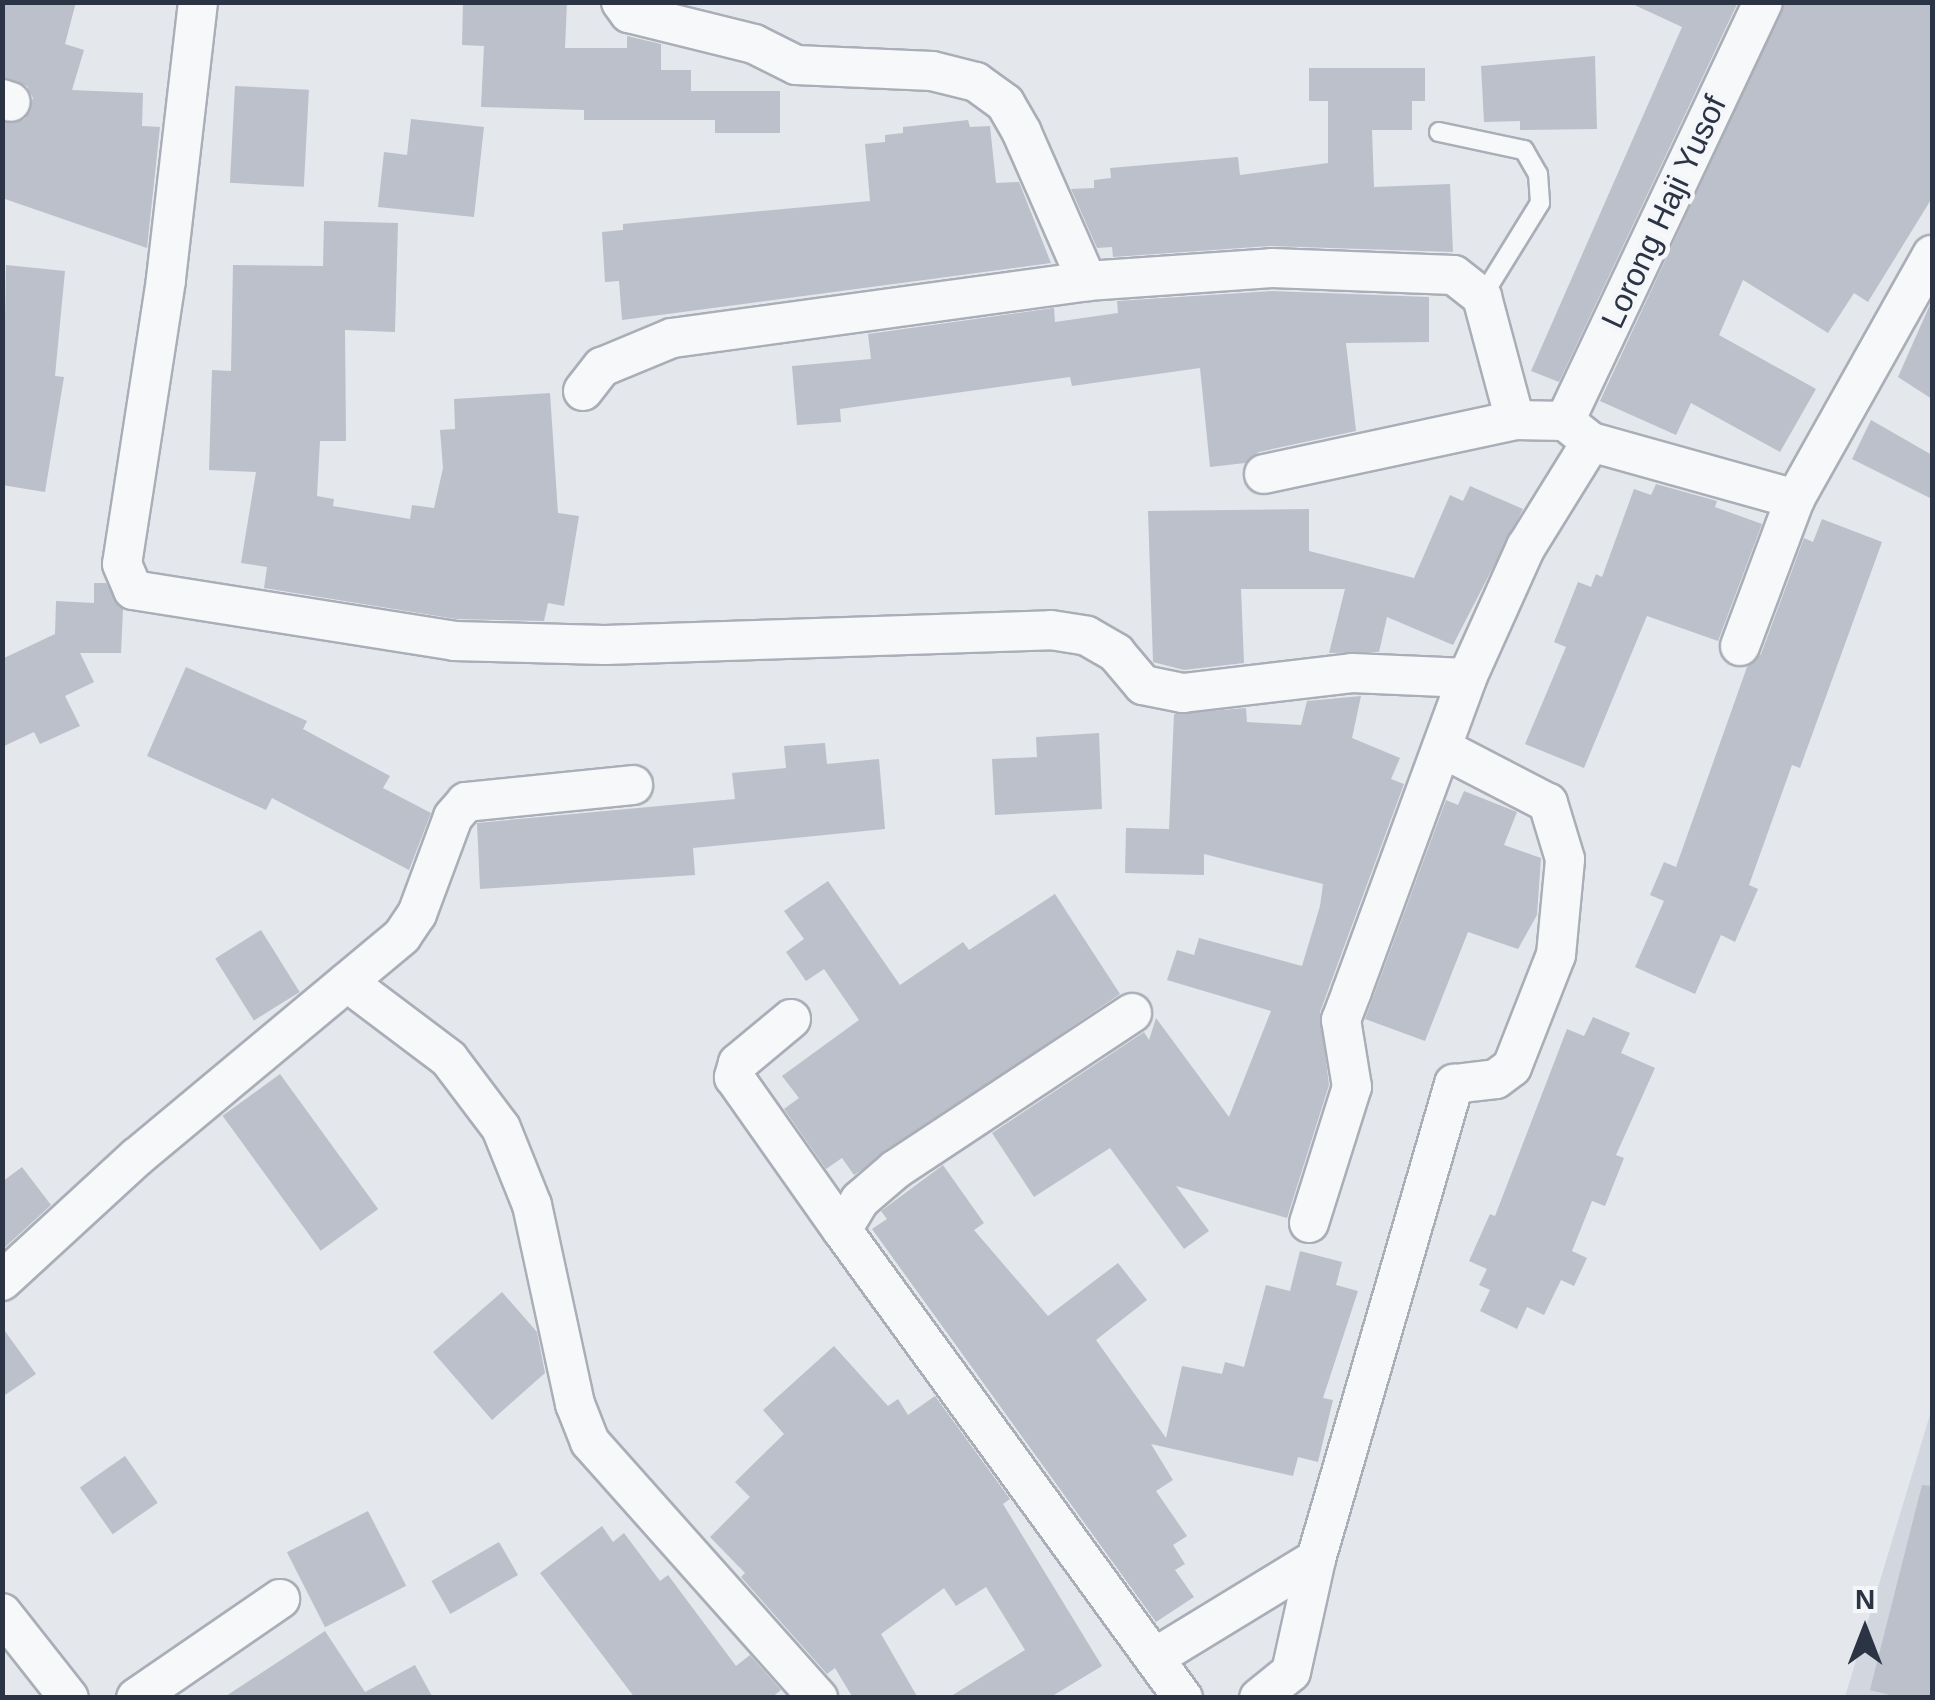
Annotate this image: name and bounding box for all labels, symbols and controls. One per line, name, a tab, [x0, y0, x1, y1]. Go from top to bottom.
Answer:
street label: Lorong Haji Yusof	[1593, 89, 1735, 335]
north arrow	[1815, 1580, 1915, 1680]
text: N	[1855, 1584, 1875, 1615]

